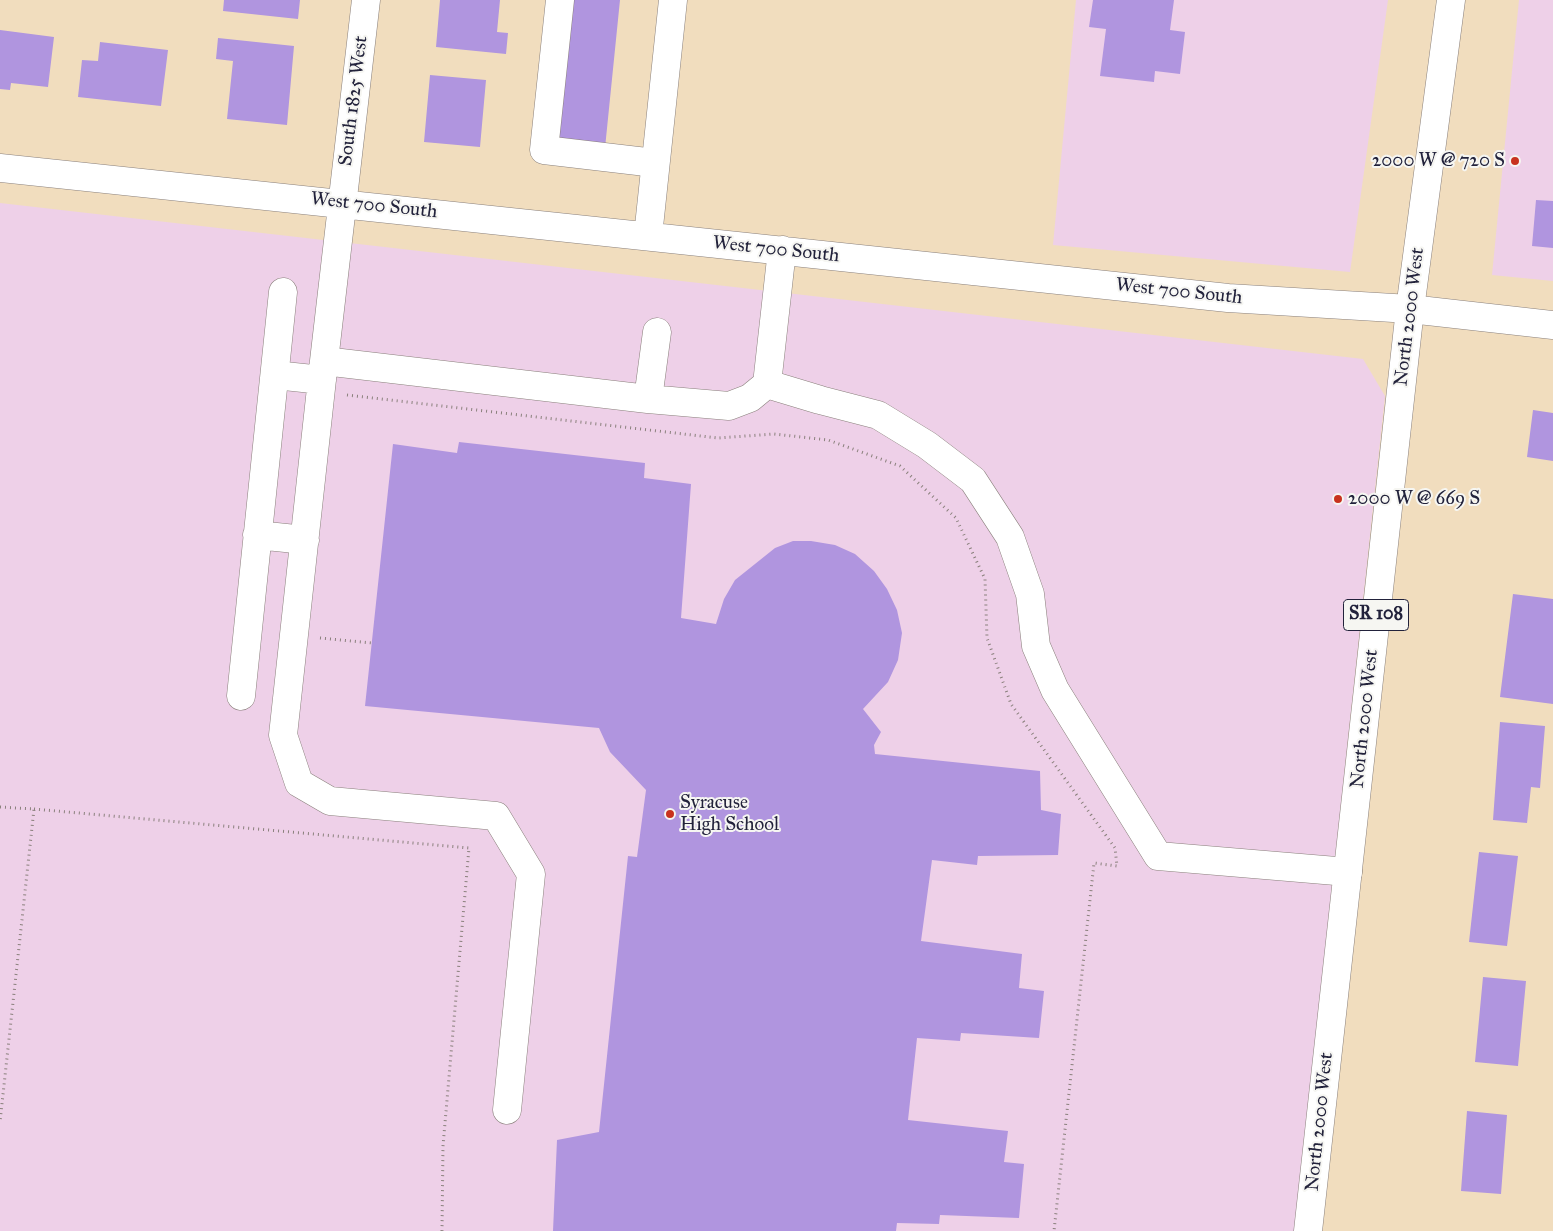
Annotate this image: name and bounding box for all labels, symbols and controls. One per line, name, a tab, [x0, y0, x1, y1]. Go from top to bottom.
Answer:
street label: South 1825 West	[335, 35, 373, 167]
place label: 2000 W @ 720 S	[1372, 150, 1505, 172]
marker: 2000 W @ 720 S	[1509, 155, 1521, 167]
street label: West 700 South	[309, 188, 439, 224]
street label: West 700 South	[711, 232, 841, 268]
street label: North 2000 West	[1390, 246, 1430, 388]
street label: West 700 South	[1114, 274, 1244, 310]
place label: 2000 W @ 669 S	[1348, 488, 1480, 510]
marker: 2000 W @ 669 S	[1332, 493, 1344, 505]
road number: SR 108	[1344, 600, 1408, 630]
street label: North 2000 West	[1346, 648, 1384, 790]
place label: Syracuse High School	[680, 792, 779, 836]
marker: Syracuse High School	[664, 808, 676, 820]
street label: North 2000 West	[1301, 1051, 1339, 1193]

